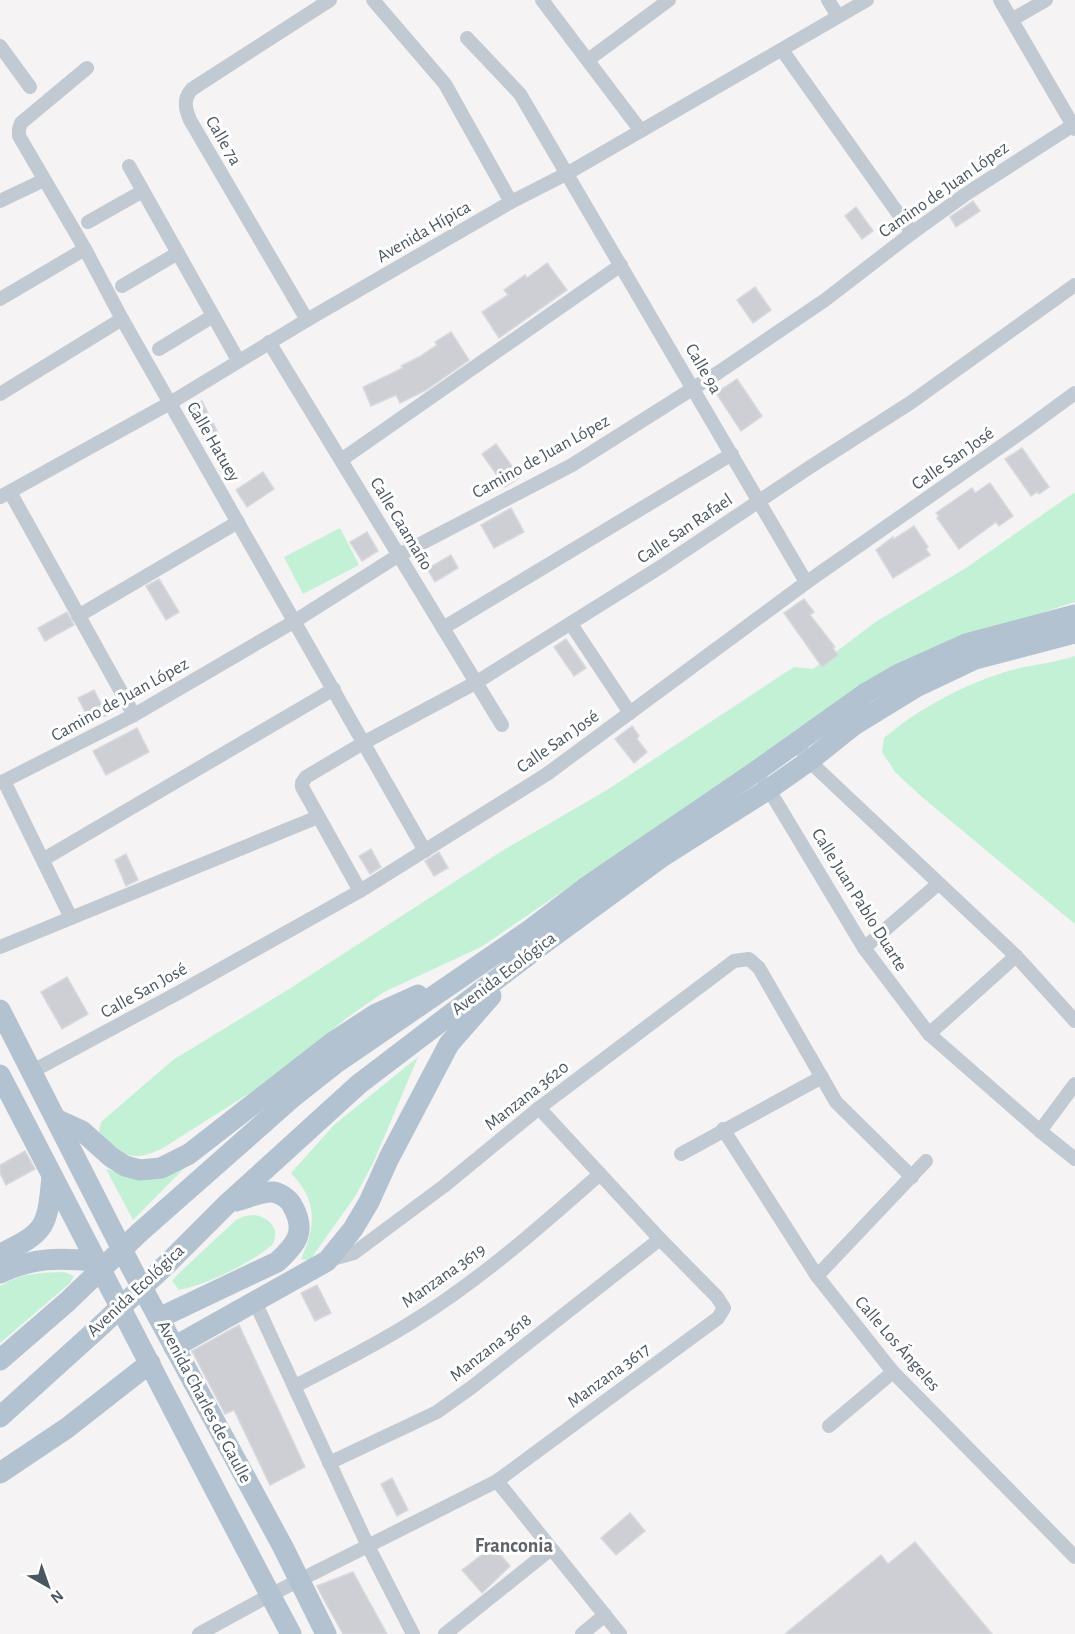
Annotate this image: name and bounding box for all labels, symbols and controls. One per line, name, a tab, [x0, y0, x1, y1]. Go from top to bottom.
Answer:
street label: Calle 7a	[202, 113, 244, 169]
street label: Camino de Juan López	[876, 138, 1012, 242]
street label: Avenida Hípica	[374, 198, 474, 266]
street label: Calle 9a	[682, 341, 724, 397]
street label: Calle Hatuey	[183, 399, 243, 485]
street label: Camino de Juan López	[469, 412, 613, 502]
street label: Calle San José	[909, 424, 997, 494]
street label: Calle Caamaño	[366, 475, 436, 573]
street label: Calle San Rafael	[634, 491, 736, 567]
street label: Camino de Juan López	[48, 655, 192, 745]
street label: Calle San José	[514, 707, 602, 777]
street label: Calle Juan Pablo Duarte	[808, 826, 910, 974]
street label: Avenida Ecológica	[448, 929, 560, 1019]
street label: Calle San José	[98, 960, 190, 1022]
street label: Manzana 3620	[482, 1058, 572, 1134]
street label: Manzana 3619	[399, 1240, 489, 1312]
street label: Avenida Ecológica	[84, 1242, 188, 1340]
street label: Calle Los Ángeles	[851, 1291, 945, 1395]
street label: Manzana 3618	[447, 1311, 535, 1385]
street label: Avenida Charles de Gaulle	[154, 1318, 254, 1486]
street label: Manzana 3617	[564, 1340, 654, 1412]
district label: Franconia	[475, 1536, 554, 1556]
north arrow	[18, 1556, 78, 1616]
text: N	[48, 1587, 66, 1606]

